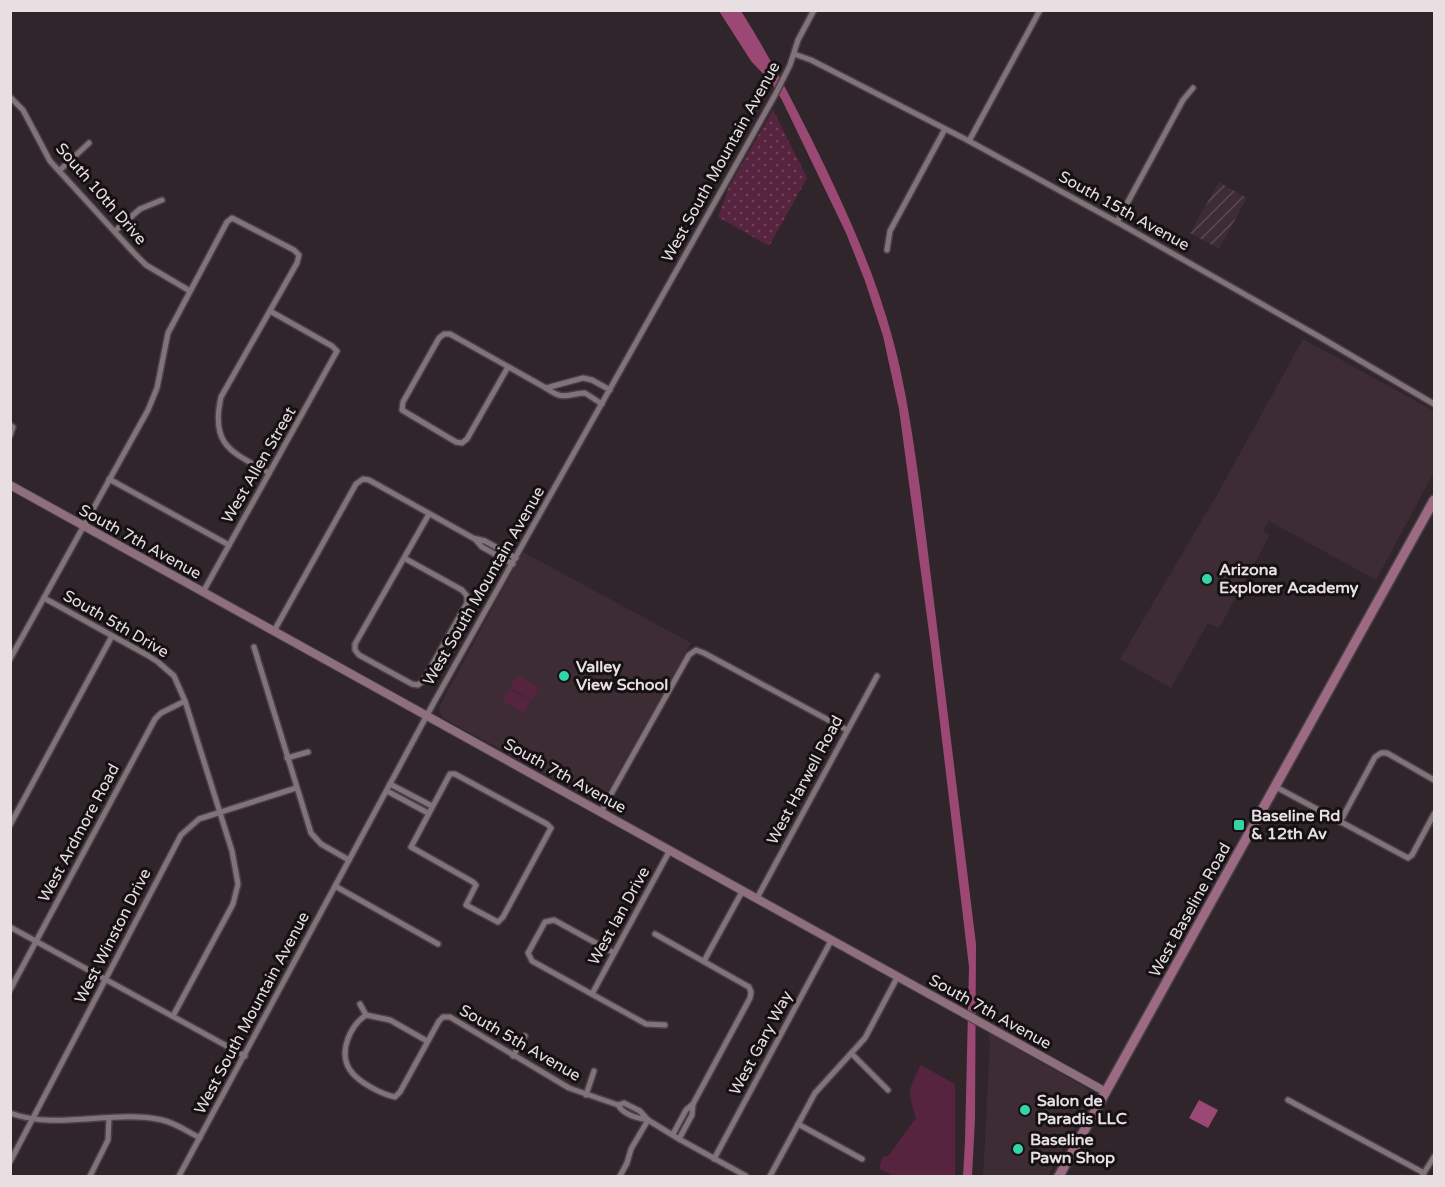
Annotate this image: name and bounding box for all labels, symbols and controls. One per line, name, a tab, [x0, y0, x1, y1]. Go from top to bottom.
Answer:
street label: West South Mountain Avenue	[657, 58, 785, 266]
street label: South 10th Drive	[51, 139, 151, 249]
street label: South 15th Avenue	[1055, 167, 1193, 255]
street label: West Allen Street	[218, 403, 300, 527]
street label: West South Mountain Avenue	[419, 483, 549, 689]
street label: South 7th Avenue	[75, 500, 205, 584]
place label: Arizona Explorer Academy	[1219, 560, 1359, 598]
marker: Arizona Explorer Academy	[1200, 572, 1214, 586]
street label: South 5th Drive	[60, 586, 172, 662]
place label: Valley View School	[576, 657, 668, 695]
marker: Valley View School	[557, 669, 571, 683]
street label: West Harwell Road	[762, 712, 848, 848]
street label: South 7th Avenue	[500, 734, 630, 818]
street label: West Ardmore Road	[34, 760, 124, 906]
place label: Baseline Rd & 12th Av	[1251, 806, 1340, 844]
marker: Baseline Rd & 12th Av	[1232, 818, 1246, 832]
street label: West Baseline Road	[1145, 839, 1235, 981]
street label: West Ian Drive	[584, 863, 654, 969]
street label: West Winston Drive	[70, 865, 156, 1007]
street label: West South Mountain Avenue	[190, 908, 314, 1118]
street label: South 7th Avenue	[925, 970, 1055, 1054]
street label: West Gary Way	[725, 987, 797, 1099]
street label: South 5th Avenue	[456, 1000, 584, 1086]
place label: Salon de Paradis LLC	[1037, 1091, 1127, 1129]
marker: Salon de Paradis LLC	[1018, 1103, 1032, 1117]
place label: Baseline Pawn Shop	[1030, 1130, 1115, 1168]
marker: Baseline Pawn Shop	[1011, 1142, 1025, 1156]

